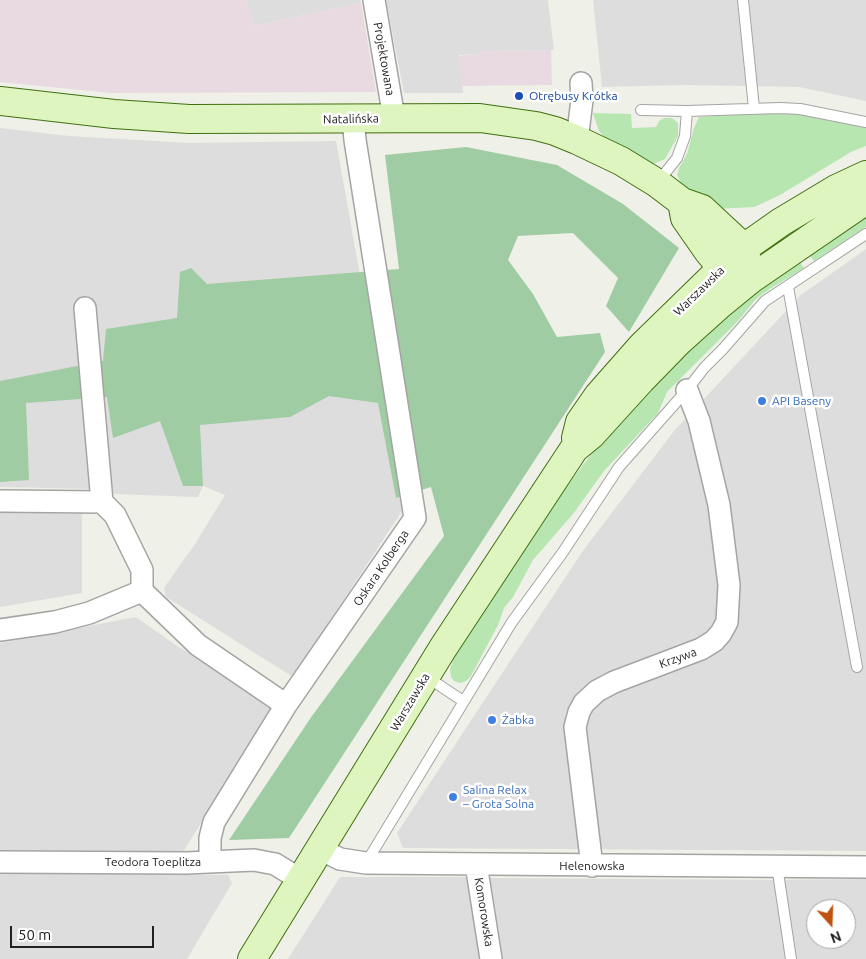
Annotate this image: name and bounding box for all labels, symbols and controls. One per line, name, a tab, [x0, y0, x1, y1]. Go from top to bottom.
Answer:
street label: Projektowana	[370, 21, 398, 97]
place label: Otrębusy Krótka	[529, 89, 618, 103]
marker: Otrębusy Krótka	[513, 90, 525, 102]
street label: Natalińska	[323, 111, 379, 127]
street label: Warszawska	[671, 263, 727, 319]
place label: API Baseny	[772, 394, 831, 408]
marker: API Baseny	[756, 395, 768, 407]
street label: Oskara Kolberga	[350, 527, 412, 609]
street label: Krzywa	[657, 645, 699, 671]
street label: Warszawska	[387, 670, 433, 734]
place label: Żabka	[502, 713, 534, 727]
marker: Żabka	[486, 714, 498, 726]
place label: Salina Relax – Grota Solna	[463, 783, 534, 811]
marker: Salina Relax – Grota Solna	[447, 791, 459, 803]
street label: Teodora Toeplitza	[105, 855, 201, 869]
street label: Helenowska	[559, 859, 625, 873]
street label: Komorowska	[471, 876, 497, 948]
north arrow	[806, 899, 856, 949]
scale bar	[12, 916, 156, 948]
text: 50 m	[18, 926, 51, 943]
text: N	[828, 928, 843, 946]

